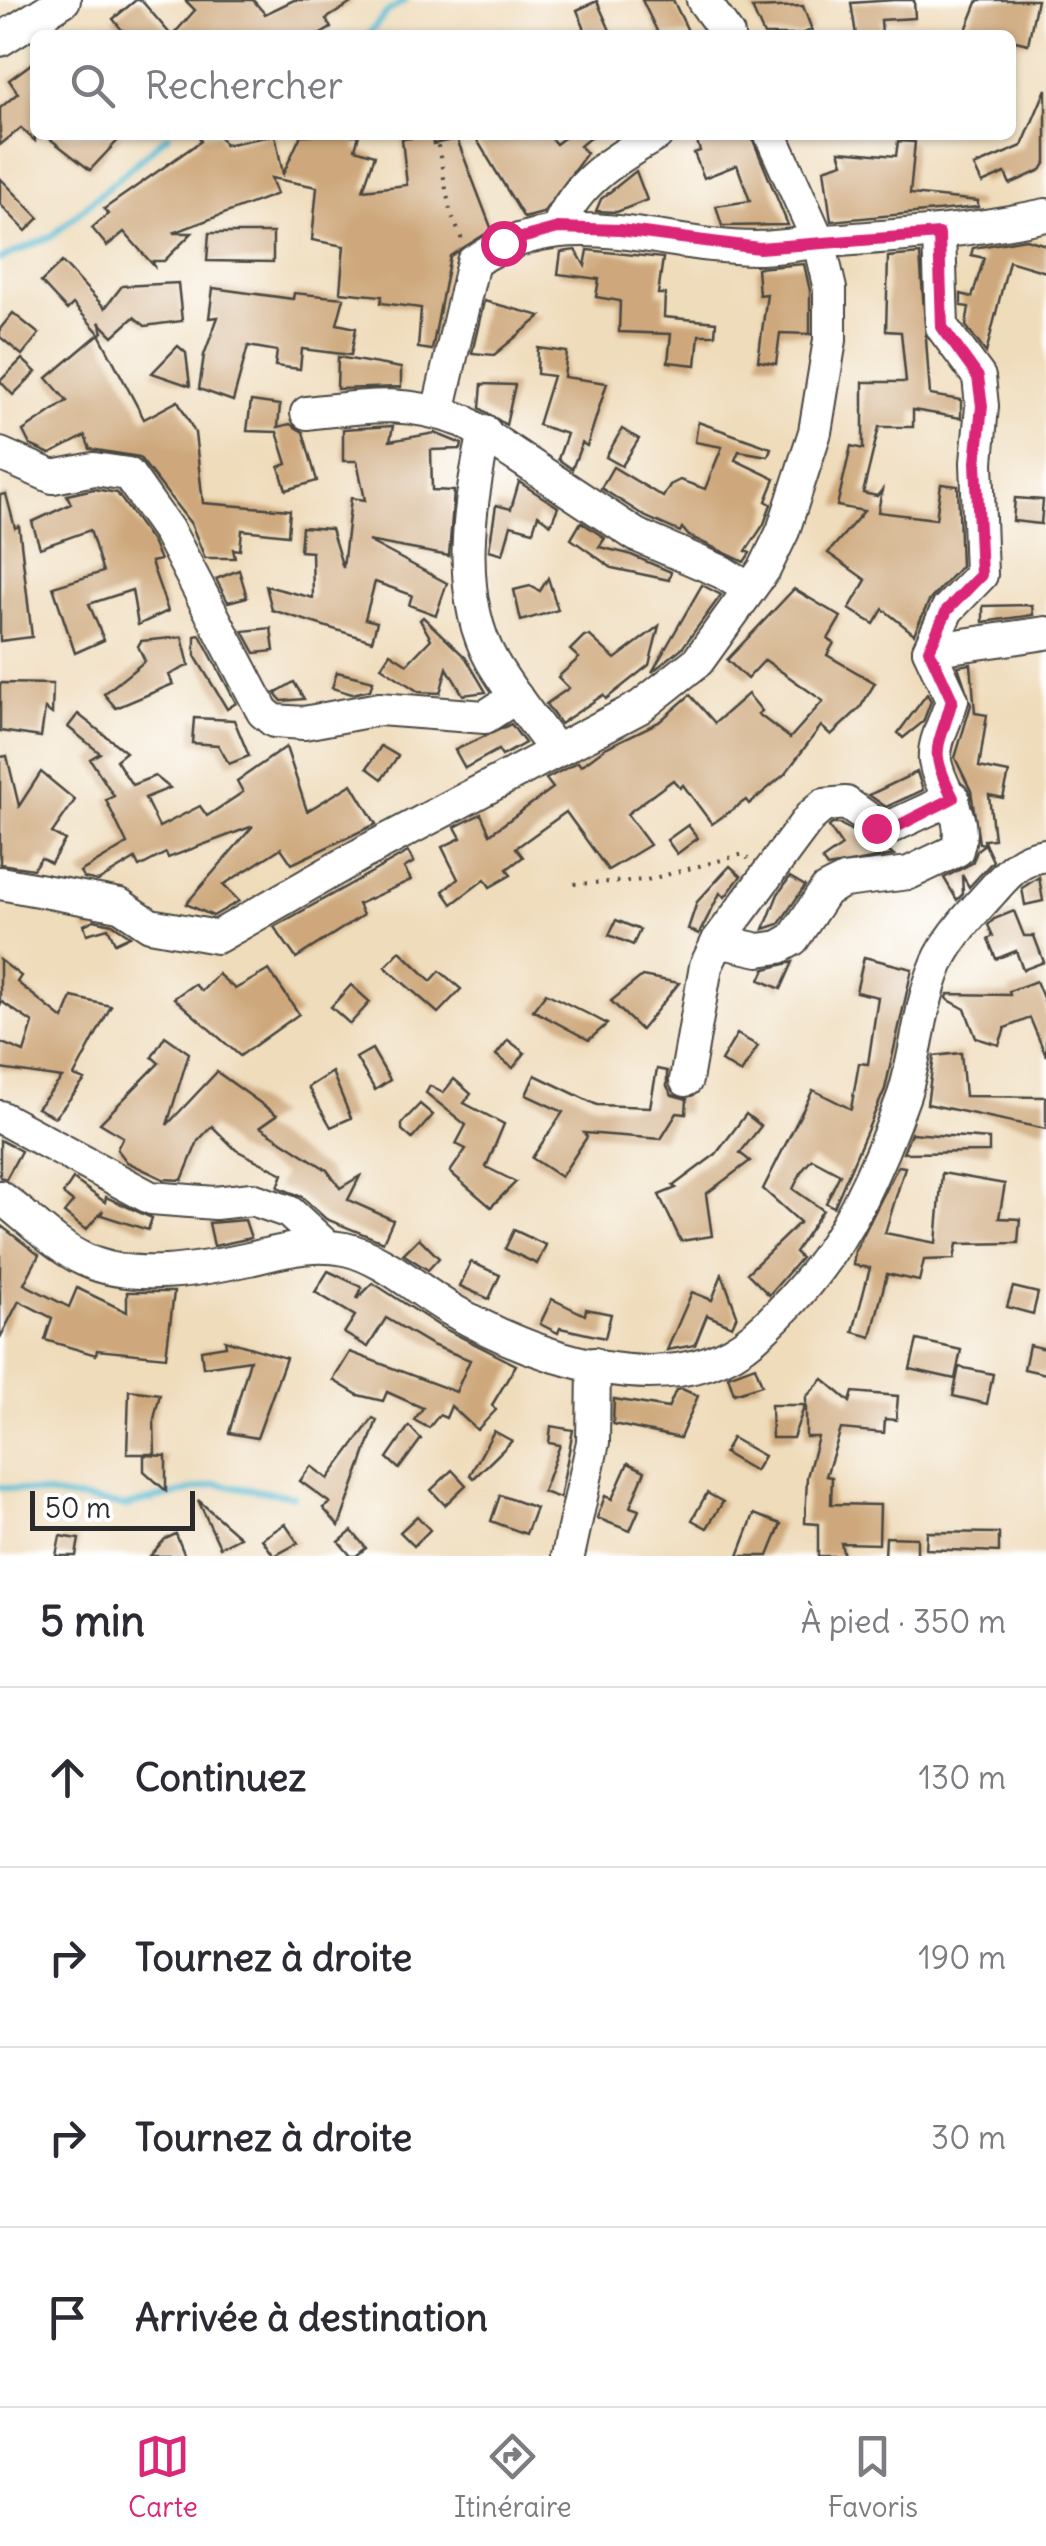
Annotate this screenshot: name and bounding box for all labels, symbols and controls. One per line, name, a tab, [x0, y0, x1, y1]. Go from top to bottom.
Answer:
search box	[30, 30, 1016, 140]
icon: search	[65, 58, 120, 113]
text: Rechercher	[145, 62, 343, 109]
route start	[481, 221, 527, 267]
route end	[854, 806, 900, 852]
scale bar	[30, 1486, 195, 1530]
text: 50 m	[45, 1490, 111, 1526]
text: 5 min	[40, 1595, 145, 1647]
text: À pied · 350 m	[801, 1601, 1006, 1642]
icon: ahead	[40, 1750, 95, 1805]
text: Continuez	[135, 1754, 306, 1801]
text: 130 m	[918, 1757, 1006, 1798]
icon: right	[40, 1930, 95, 1985]
text: Tournez à droite	[135, 1934, 412, 1981]
text: 190 m	[918, 1937, 1006, 1978]
icon: right	[40, 2110, 95, 2165]
text: Tournez à droite	[135, 2114, 412, 2161]
text: 30 m	[931, 2117, 1006, 2158]
icon: arrive	[40, 2290, 95, 2345]
text: Arrivée à destination	[135, 2294, 488, 2341]
tab: Carte	[128, 2429, 198, 2525]
tab: Itinéraire	[454, 2429, 572, 2525]
tab: Favoris	[828, 2429, 918, 2525]

